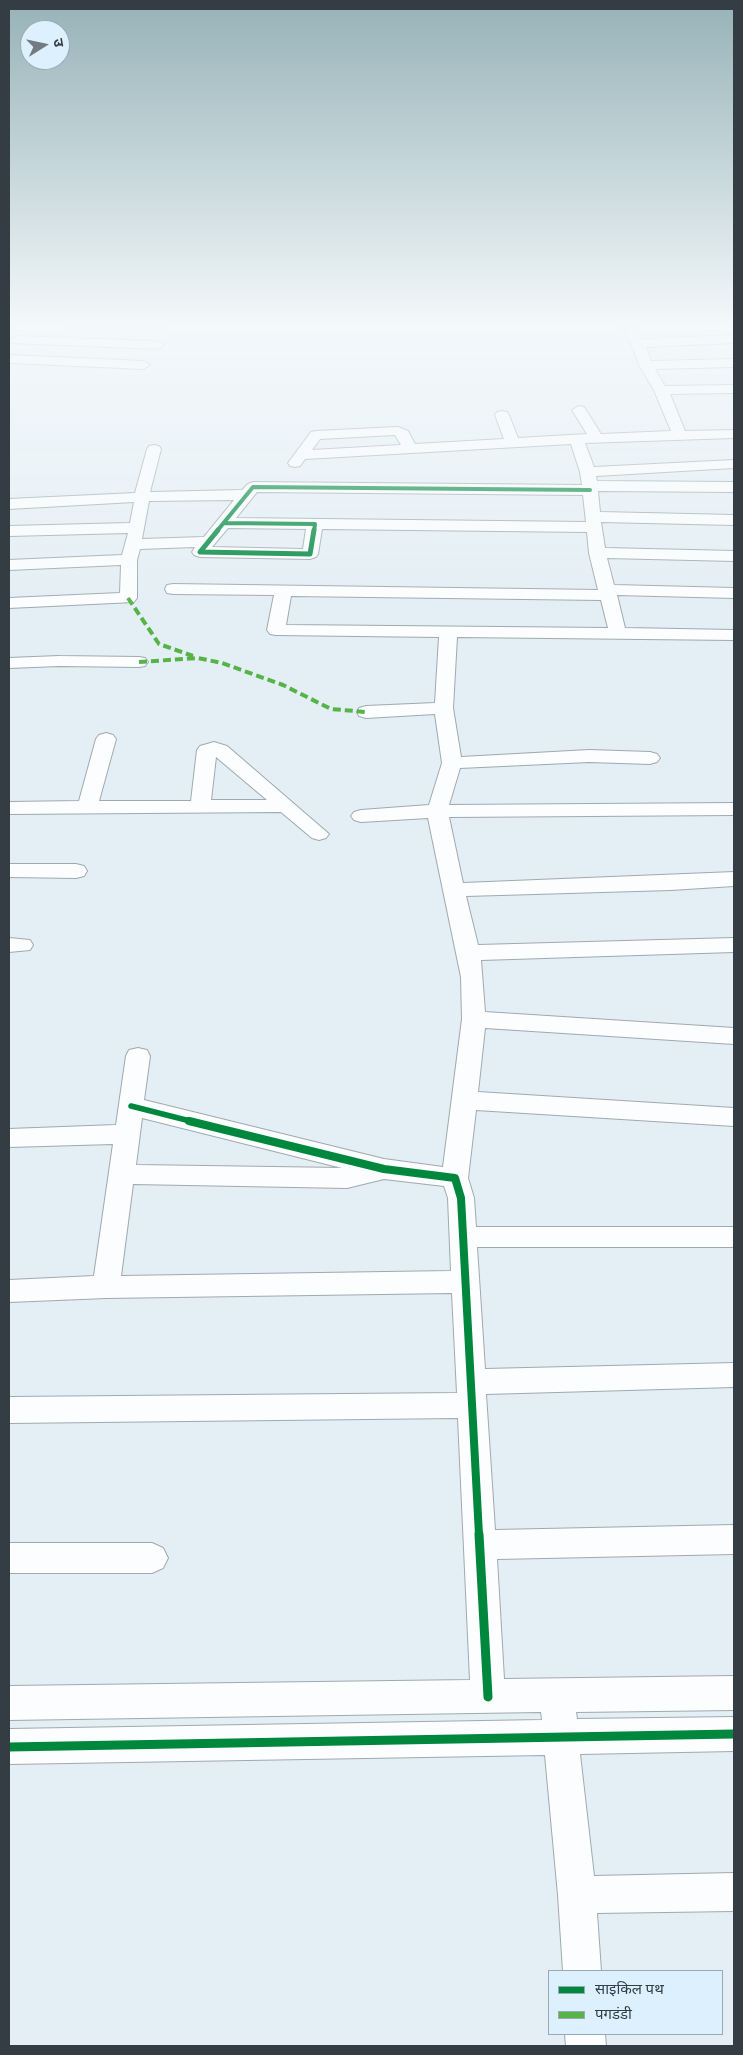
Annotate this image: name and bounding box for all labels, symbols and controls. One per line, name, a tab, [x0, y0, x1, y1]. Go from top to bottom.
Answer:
north arrow	[20, 20, 70, 70]
text: उ	[50, 37, 67, 48]
legend	[548, 1970, 723, 2035]
text: साइकिल पथ	[595, 1980, 664, 1997]
text: पगडंडी	[595, 2005, 632, 2022]

